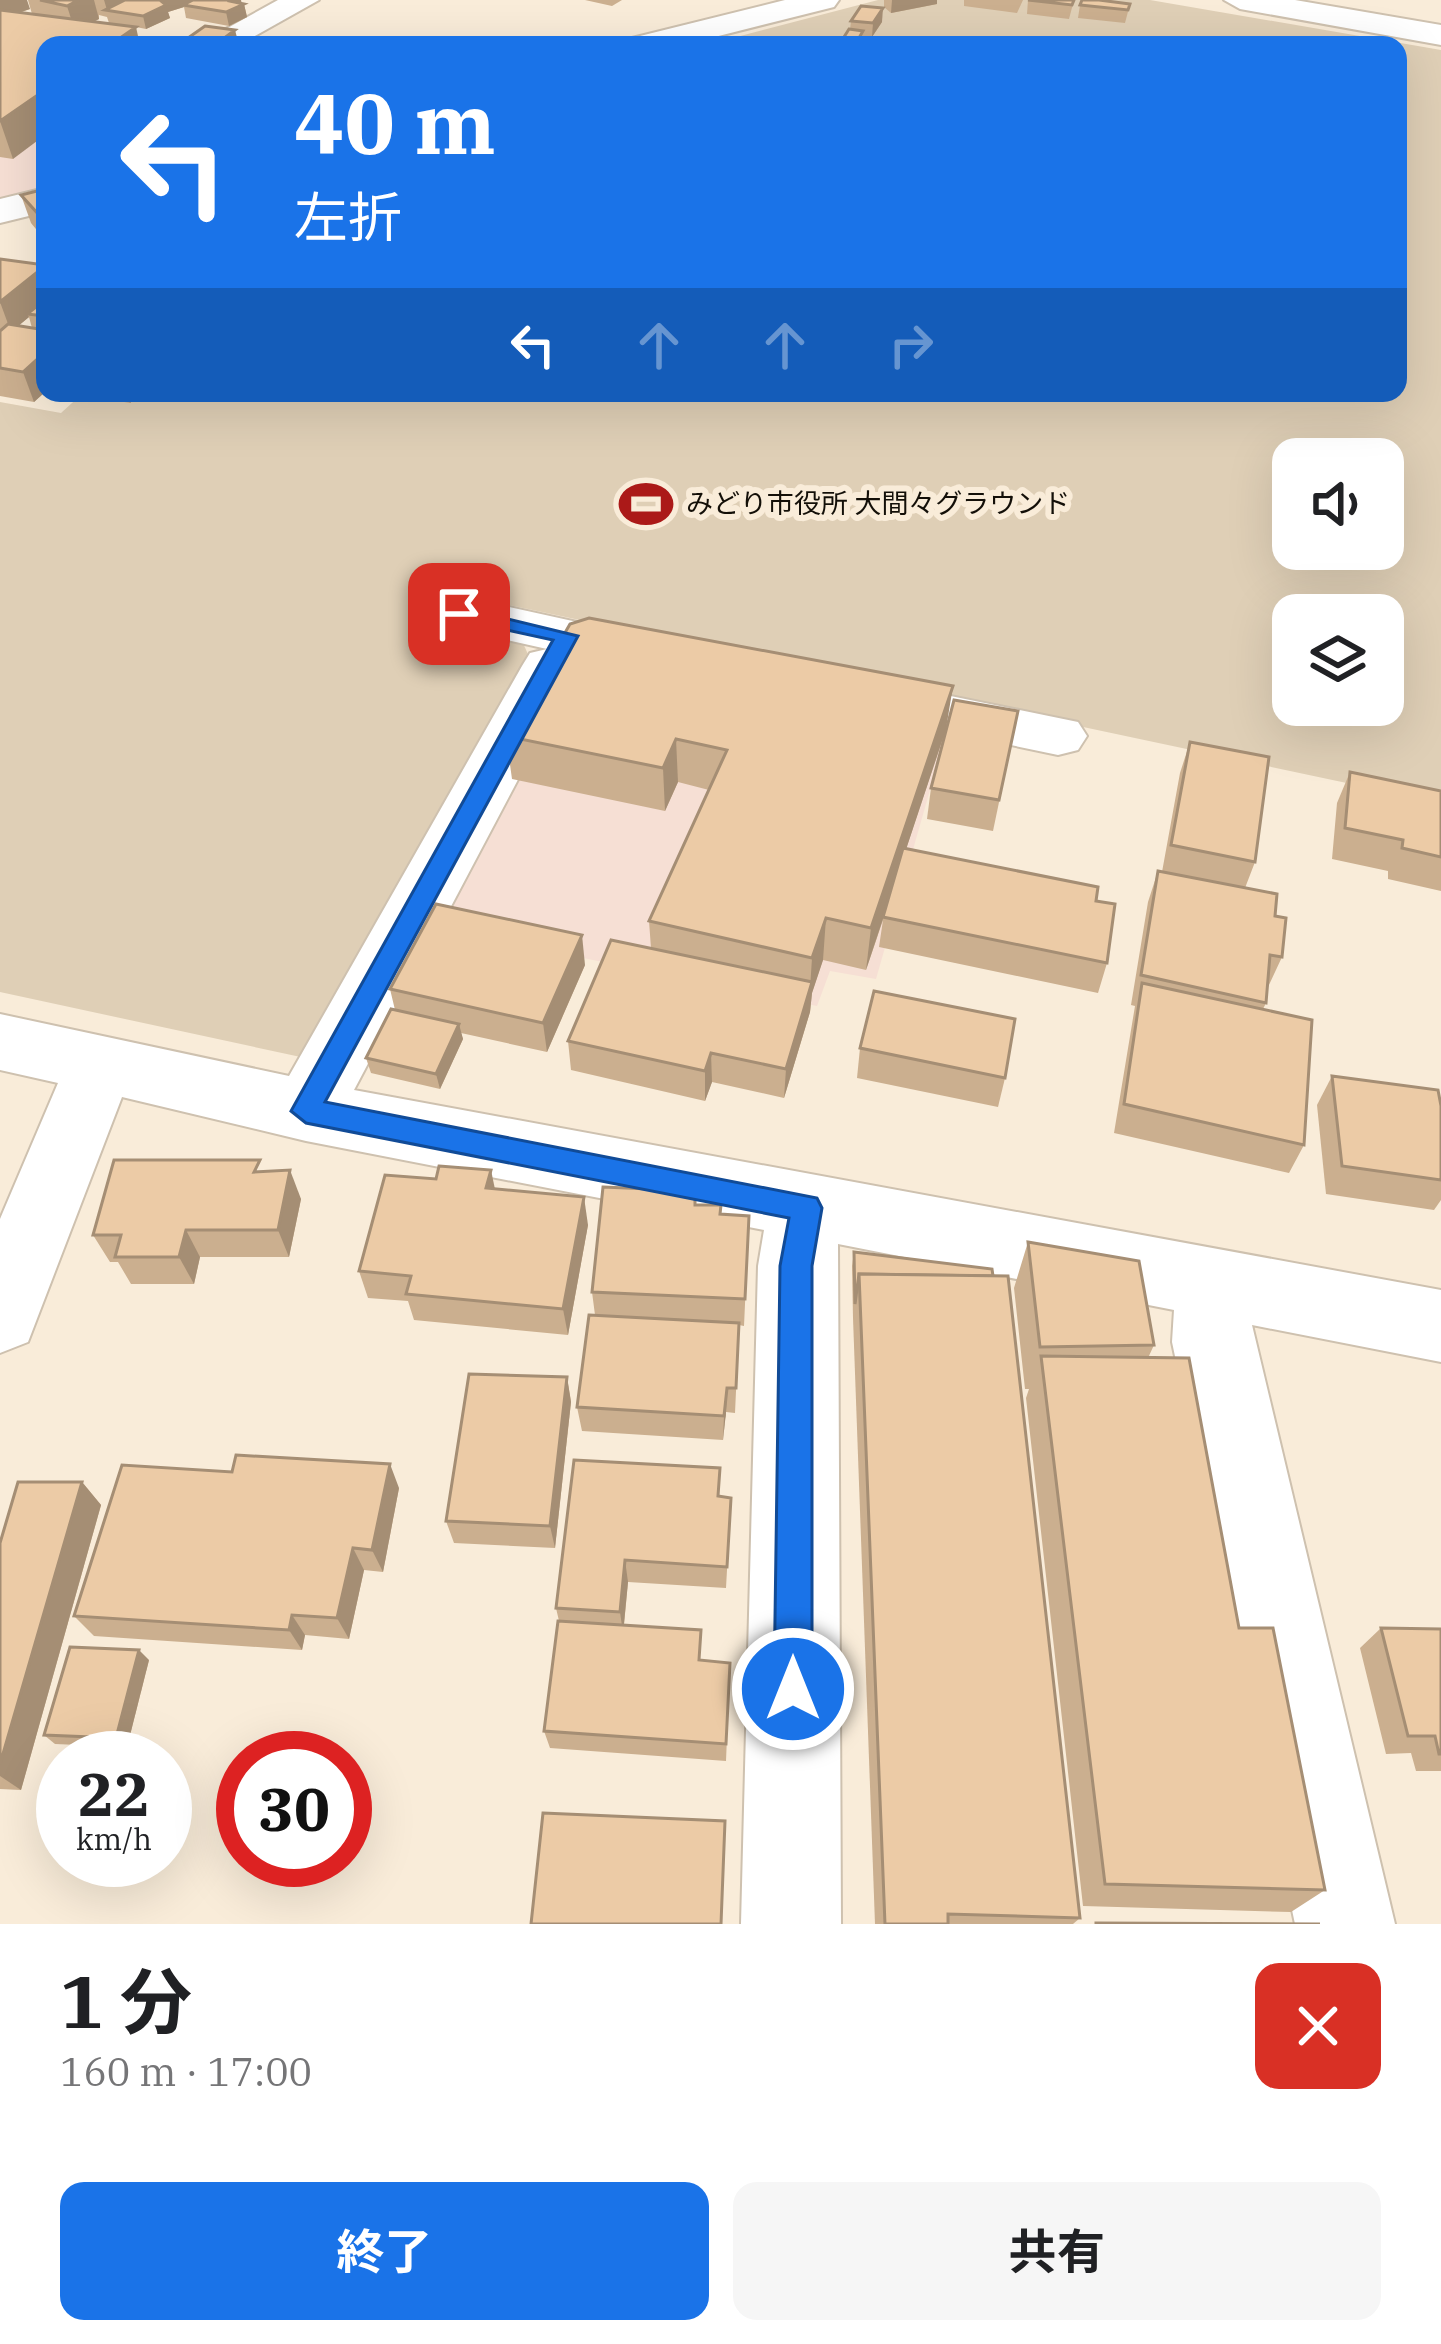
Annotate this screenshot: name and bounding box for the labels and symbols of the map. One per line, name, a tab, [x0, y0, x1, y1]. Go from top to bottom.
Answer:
sports icon: みどり市役所 大間々グラウンド	[617, 475, 675, 533]
place label: みどり市役所 大間々グラウンド	[686, 485, 1070, 520]
pin	[408, 563, 510, 665]
position arrow	[730, 1626, 856, 1752]
speed limit sign: 30	[216, 1731, 372, 1887]

